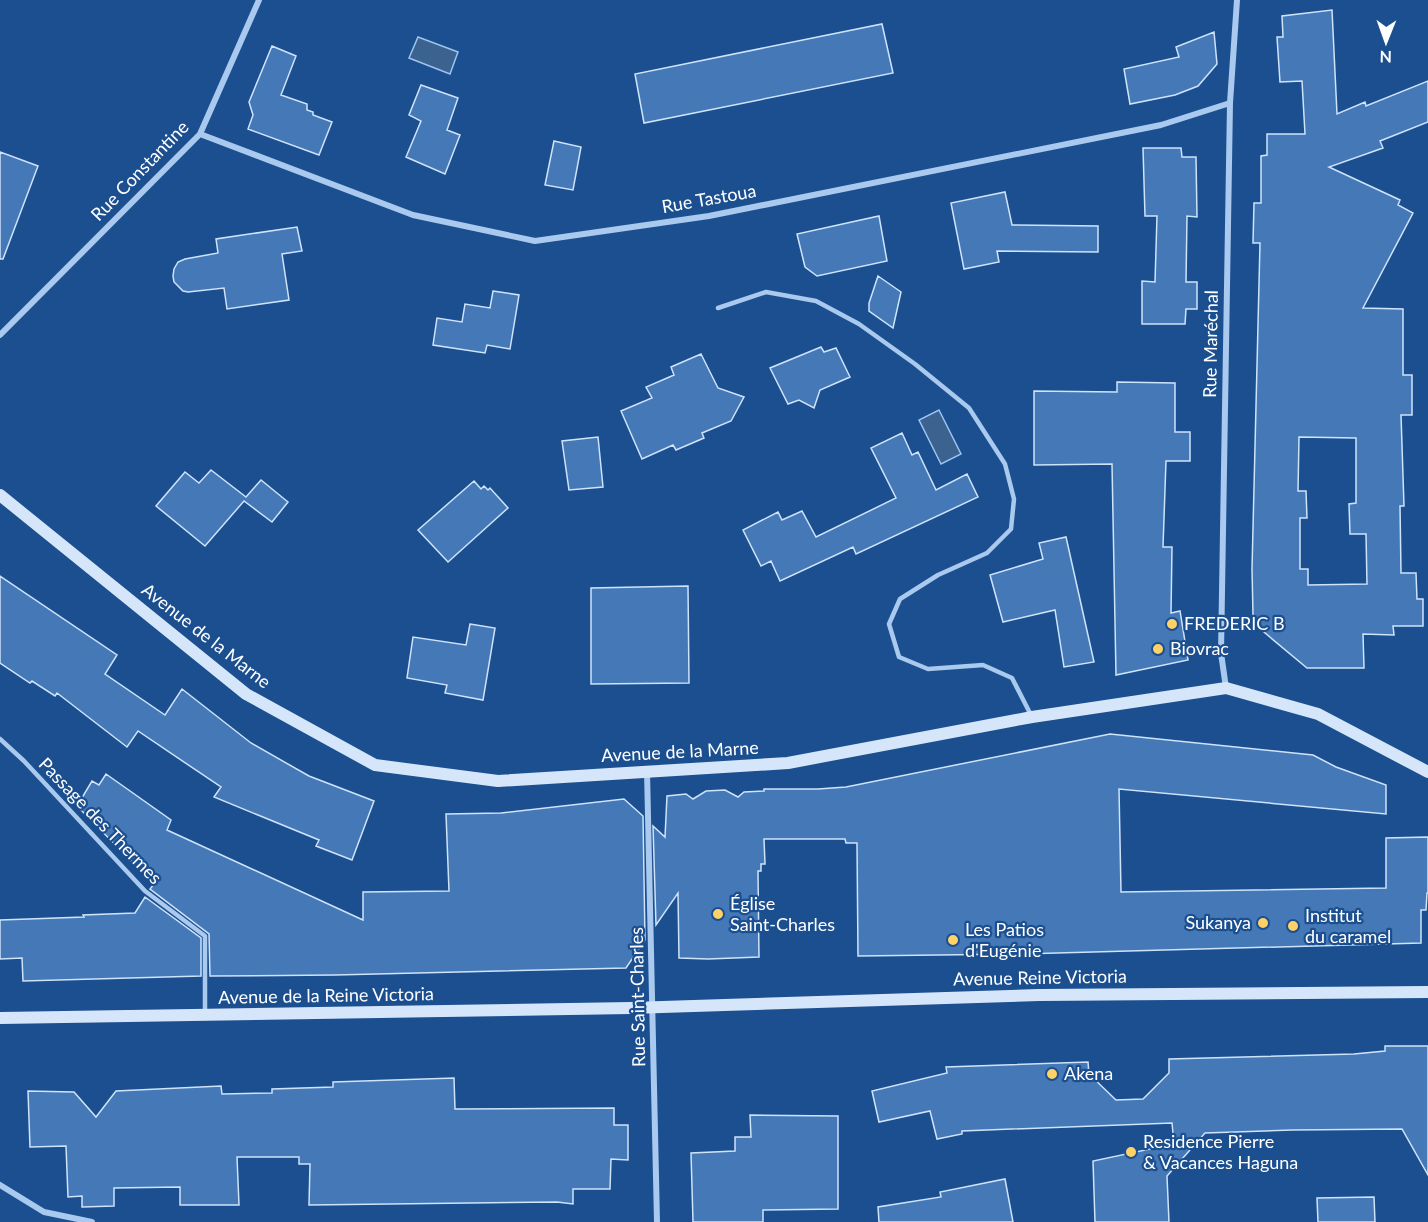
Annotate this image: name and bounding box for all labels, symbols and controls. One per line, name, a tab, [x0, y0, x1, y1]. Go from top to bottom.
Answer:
north arrow	[1356, 12, 1416, 72]
text: N	[1379, 48, 1392, 67]
street label: Rue Constantine	[86, 116, 193, 225]
street label: Rue Tastoua	[660, 179, 758, 217]
street label: Rue Maréchal	[1198, 290, 1222, 398]
street label: Avenue de la Marne	[138, 578, 276, 692]
place label: FREDERIC B	[1184, 612, 1285, 634]
marker: FREDERIC B	[1165, 617, 1179, 631]
place label: Biovrac	[1170, 637, 1229, 659]
marker: Biovrac	[1151, 642, 1165, 656]
street label: Avenue de la Marne	[601, 736, 759, 766]
street label: Passage des Thermes	[35, 752, 167, 888]
place label: Église Saint-Charles	[730, 892, 835, 935]
place label: Institut du caramel	[1305, 904, 1391, 947]
marker: Église Saint-Charles	[711, 907, 725, 921]
place label: Sukanya	[1185, 911, 1251, 933]
marker: Sukanya	[1256, 916, 1270, 930]
place label: Les Patios d'Eugénie	[965, 918, 1044, 961]
marker: Institut du caramel	[1286, 919, 1300, 933]
street label: Rue Saint-Charles	[625, 927, 649, 1067]
marker: Les Patios d'Eugénie	[946, 933, 960, 947]
street label: Avenue Reine Victoria	[953, 964, 1127, 990]
street label: Avenue de la Reine Victoria	[218, 982, 434, 1008]
place label: Akena	[1064, 1062, 1113, 1084]
marker: Akena	[1045, 1067, 1059, 1081]
place label: Residence Pierre & Vacances Haguna	[1143, 1130, 1298, 1173]
marker: Residence Pierre & Vacances Haguna	[1124, 1145, 1138, 1159]

